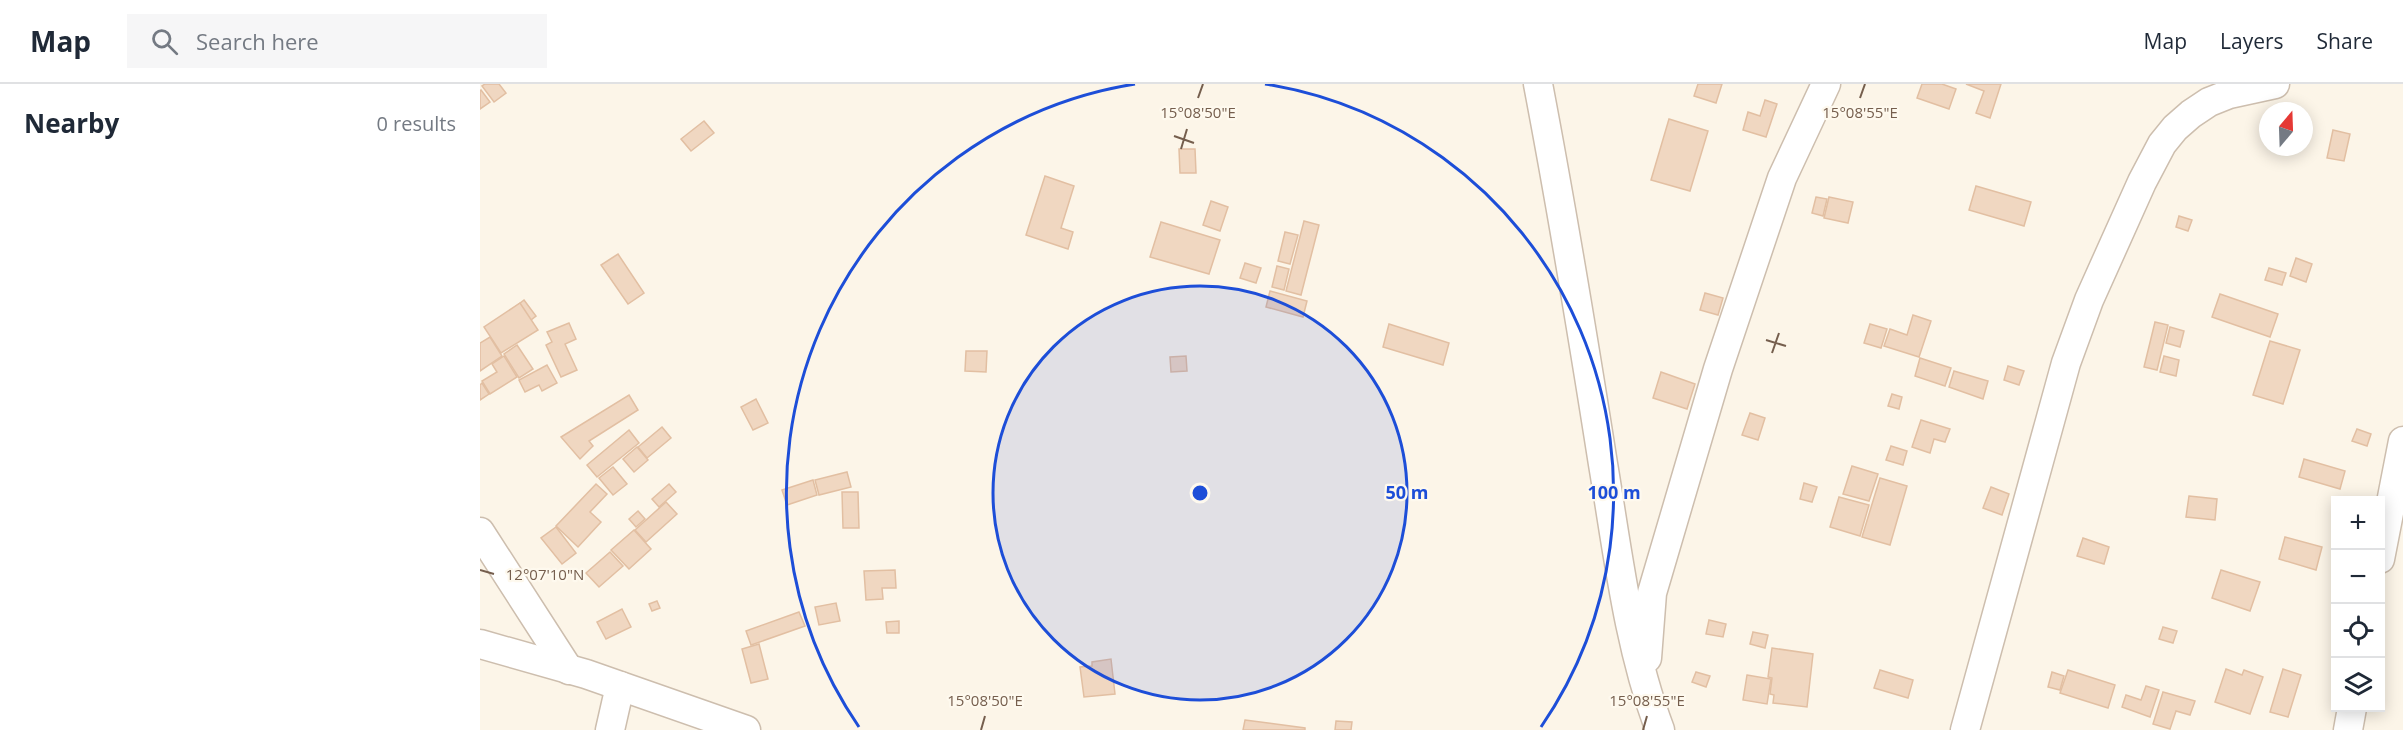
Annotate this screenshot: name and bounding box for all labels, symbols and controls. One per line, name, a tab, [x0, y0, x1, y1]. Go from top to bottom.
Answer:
search box	[127, 14, 547, 68]
text: Map	[30, 22, 91, 60]
icon: search	[148, 25, 181, 58]
text: Search here	[196, 26, 319, 56]
text: Map	[2144, 27, 2187, 55]
text: Layers	[2220, 27, 2284, 55]
text: Share	[2317, 27, 2373, 55]
text: 15°08'50"E	[1160, 102, 1236, 122]
text: 15°08'55"E	[1822, 102, 1898, 122]
north arrow	[2259, 102, 2313, 156]
text: Nearby	[24, 105, 119, 141]
text: 0 results	[376, 110, 456, 137]
text: 50 m	[1386, 480, 1428, 504]
text: 100 m	[1587, 480, 1641, 504]
centre of rings	[1190, 483, 1210, 503]
map controls	[2331, 496, 2385, 712]
button: +	[2331, 496, 2385, 550]
button: −	[2331, 550, 2385, 604]
text: 12°07'10"N	[506, 564, 584, 584]
button: locate	[2331, 604, 2385, 658]
button: layers	[2331, 658, 2385, 712]
text: 15°08'50"E	[947, 690, 1023, 710]
text: 15°08'55"E	[1609, 690, 1685, 710]

